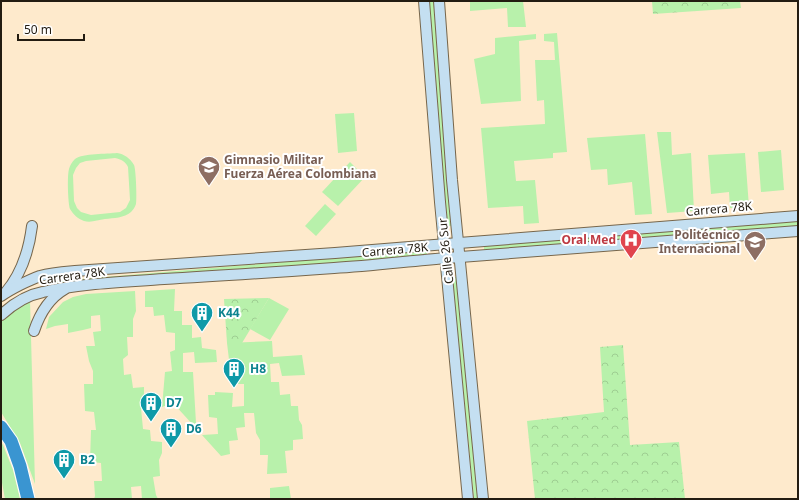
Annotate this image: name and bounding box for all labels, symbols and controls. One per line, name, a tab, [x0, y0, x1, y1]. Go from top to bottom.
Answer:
scale bar	[18, 16, 84, 42]
text: 50 m	[24, 21, 52, 38]
place label: Gimnasio Militar Fuerza Aérea Colombiana	[224, 151, 377, 182]
school or university icon: Gimnasio Militar Fuerza Aérea Colombiana	[196, 154, 222, 187]
street label: Carrera 78K	[685, 197, 753, 220]
street label: Calle 26 Sur	[434, 217, 457, 285]
place label: Politécnico Internacional	[659, 226, 740, 257]
hospital icon: Oral Med	[618, 227, 644, 260]
school or university icon: Politécnico Internacional	[742, 229, 768, 262]
place label: Oral Med	[561, 231, 616, 248]
street label: Carrera 78K	[361, 238, 429, 261]
street label: Carrera 78K	[38, 262, 107, 289]
building icon: K44	[189, 300, 215, 333]
place label: K44	[218, 304, 240, 321]
building icon: H8	[221, 356, 247, 389]
place label: H8	[250, 360, 266, 377]
building icon: D7	[138, 390, 164, 423]
place label: D7	[166, 394, 182, 411]
building icon: D6	[158, 416, 184, 449]
place label: D6	[186, 420, 202, 437]
building icon: B2	[51, 447, 77, 480]
place label: B2	[80, 451, 95, 468]

